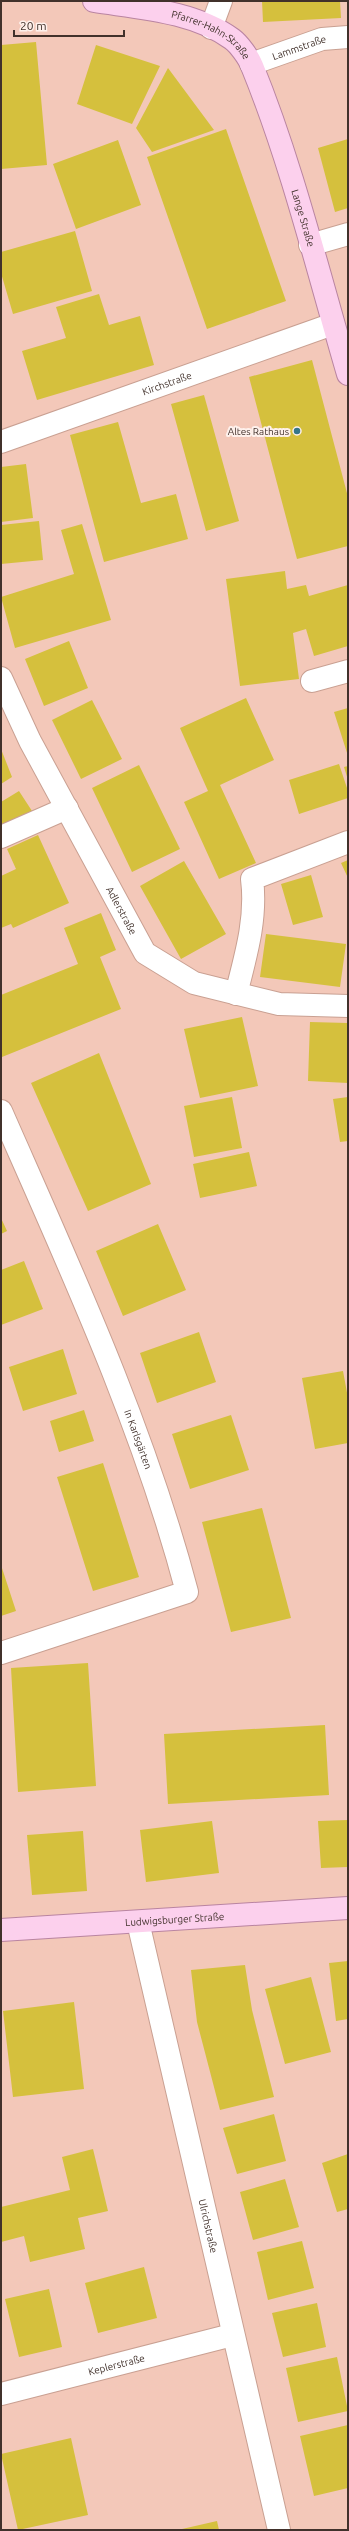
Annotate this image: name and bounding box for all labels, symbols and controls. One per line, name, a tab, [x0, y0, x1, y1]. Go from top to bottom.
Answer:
street label: Pfarrer-Hahn-Straße	[170, 8, 253, 61]
scale bar	[14, 12, 124, 38]
text: 20 m	[20, 19, 47, 32]
street label: Lammstraße	[271, 33, 326, 62]
street label: Lange Straße	[290, 188, 317, 248]
street label: Kirchstraße	[141, 369, 193, 397]
place label: Altes Rathaus	[228, 426, 289, 437]
marker: Altes Rathaus	[292, 426, 302, 436]
street label: Adlerstraße	[104, 884, 139, 936]
street label: In Karlsgärten	[123, 1408, 154, 1470]
street label: Ludwigsburger Straße	[125, 1910, 225, 1928]
street label: Ulrichstraße	[197, 2198, 220, 2254]
street label: Keplerstraße	[87, 2352, 146, 2377]

